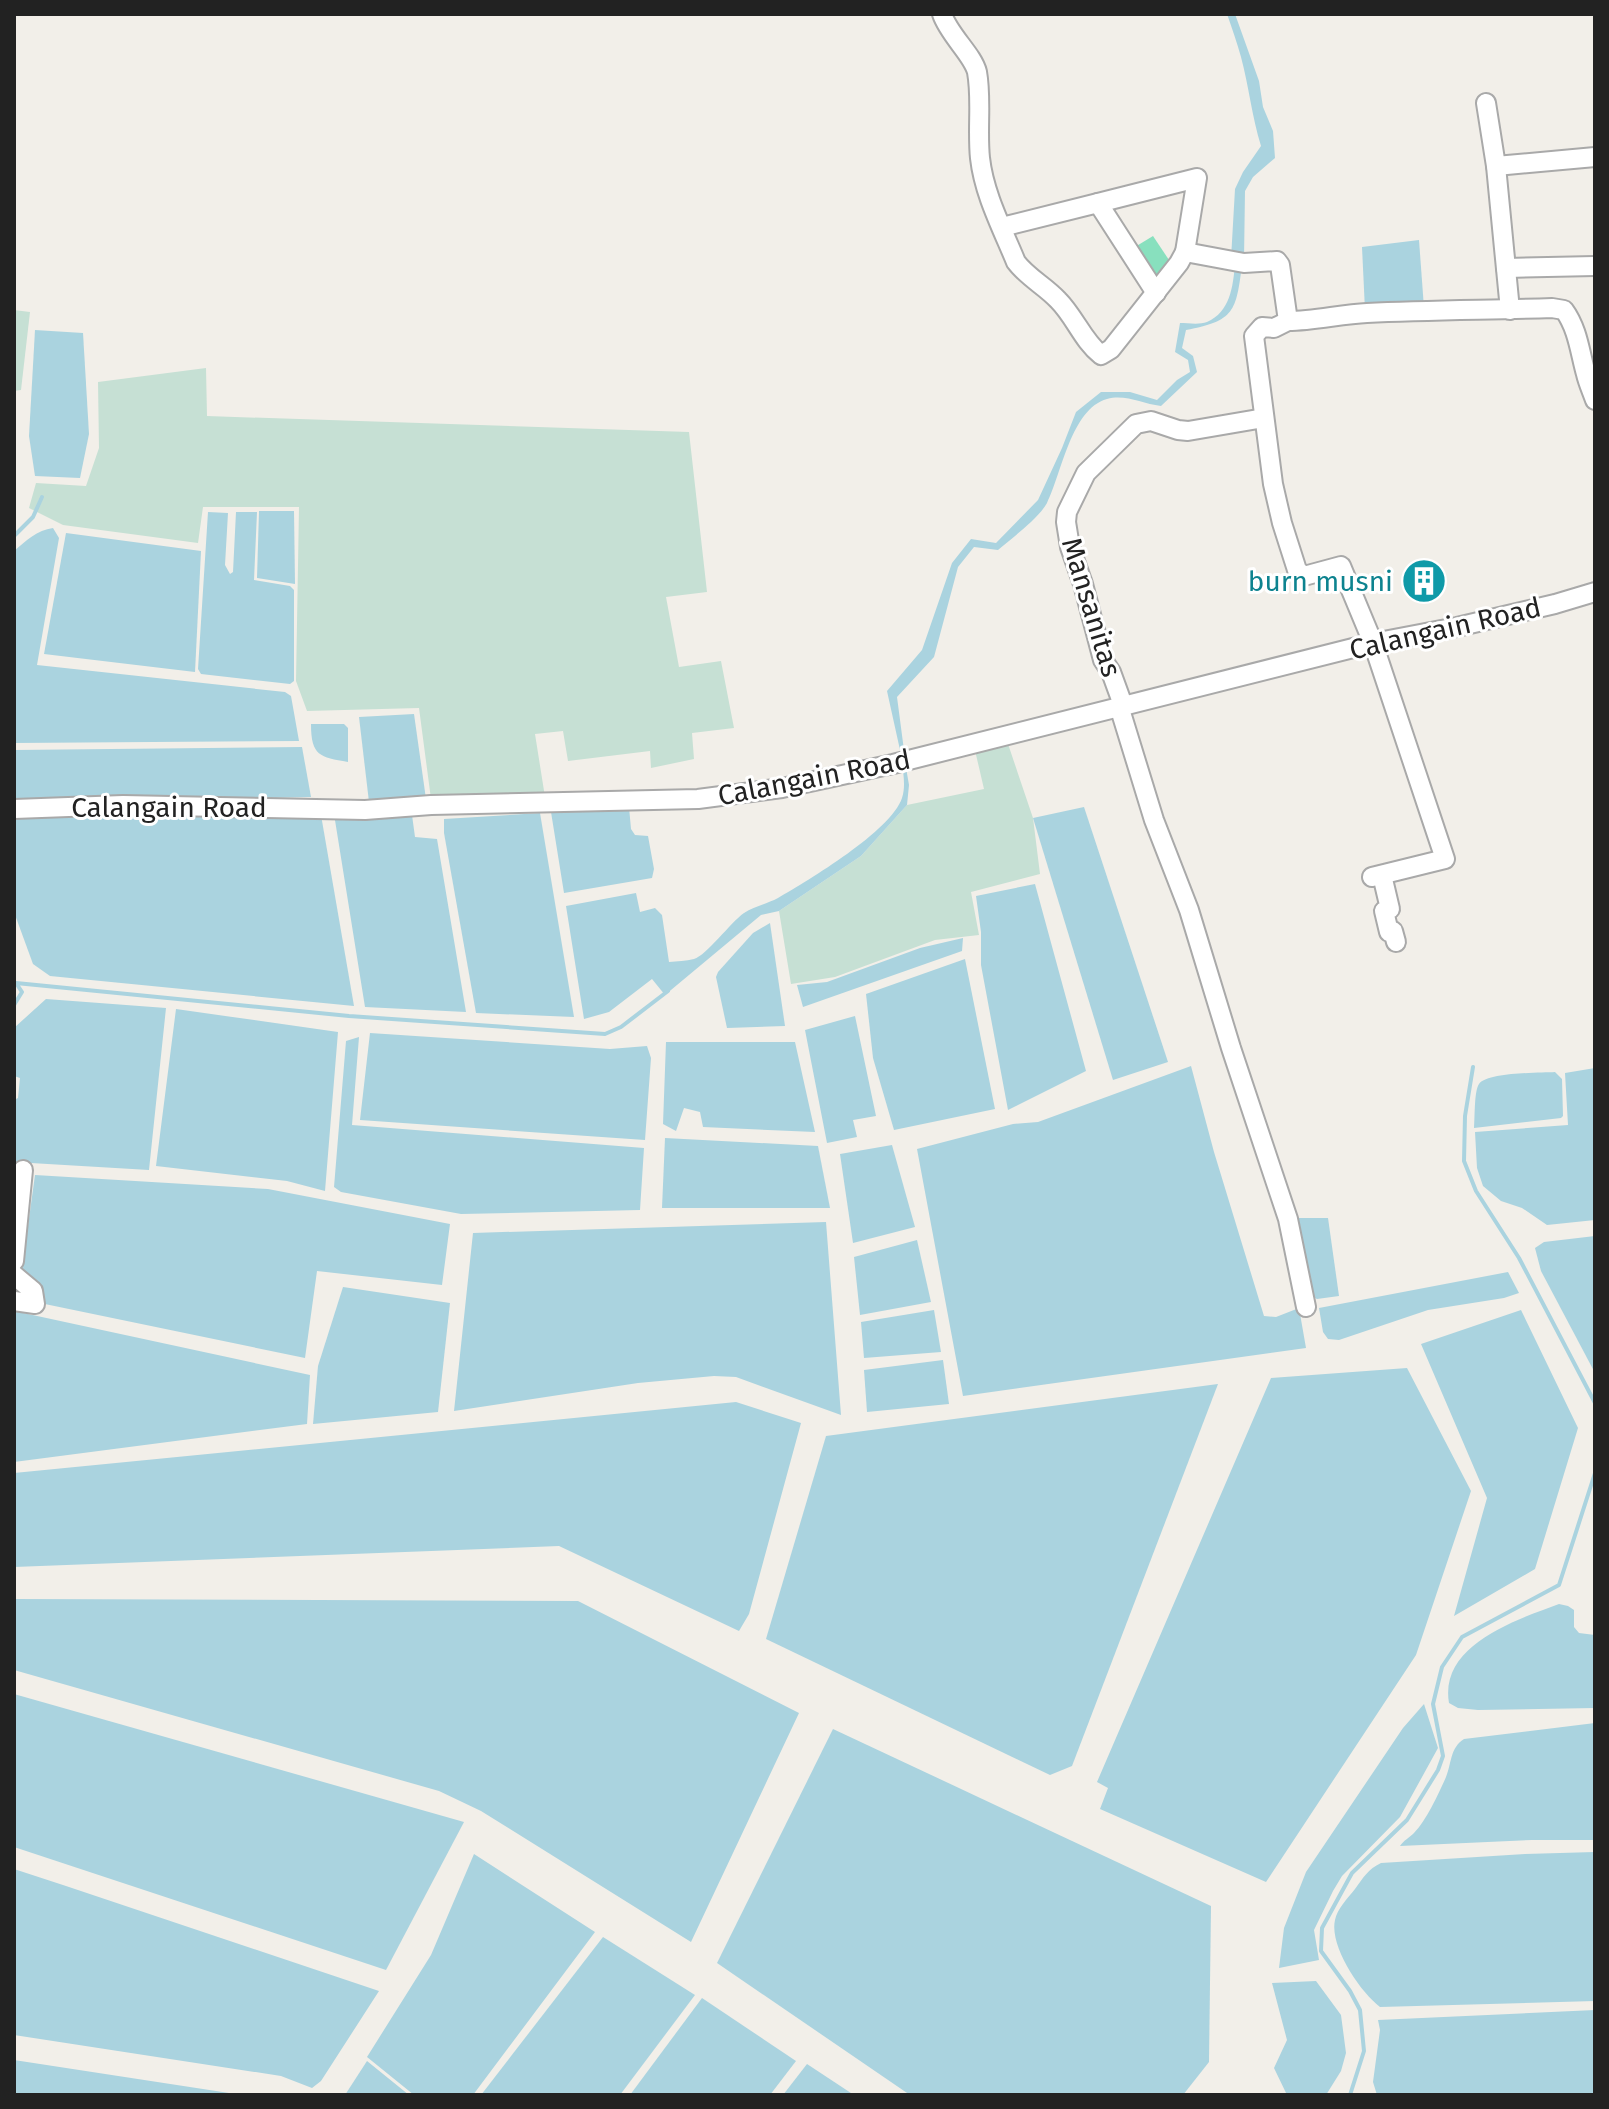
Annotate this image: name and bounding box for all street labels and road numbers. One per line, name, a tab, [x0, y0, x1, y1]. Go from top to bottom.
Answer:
street label: Mansanitas	[1055, 534, 1128, 681]
street label: Calangain Road	[1346, 590, 1544, 667]
street label: Calangain Road	[715, 743, 913, 812]
street label: Calangain Road	[71, 791, 267, 824]

